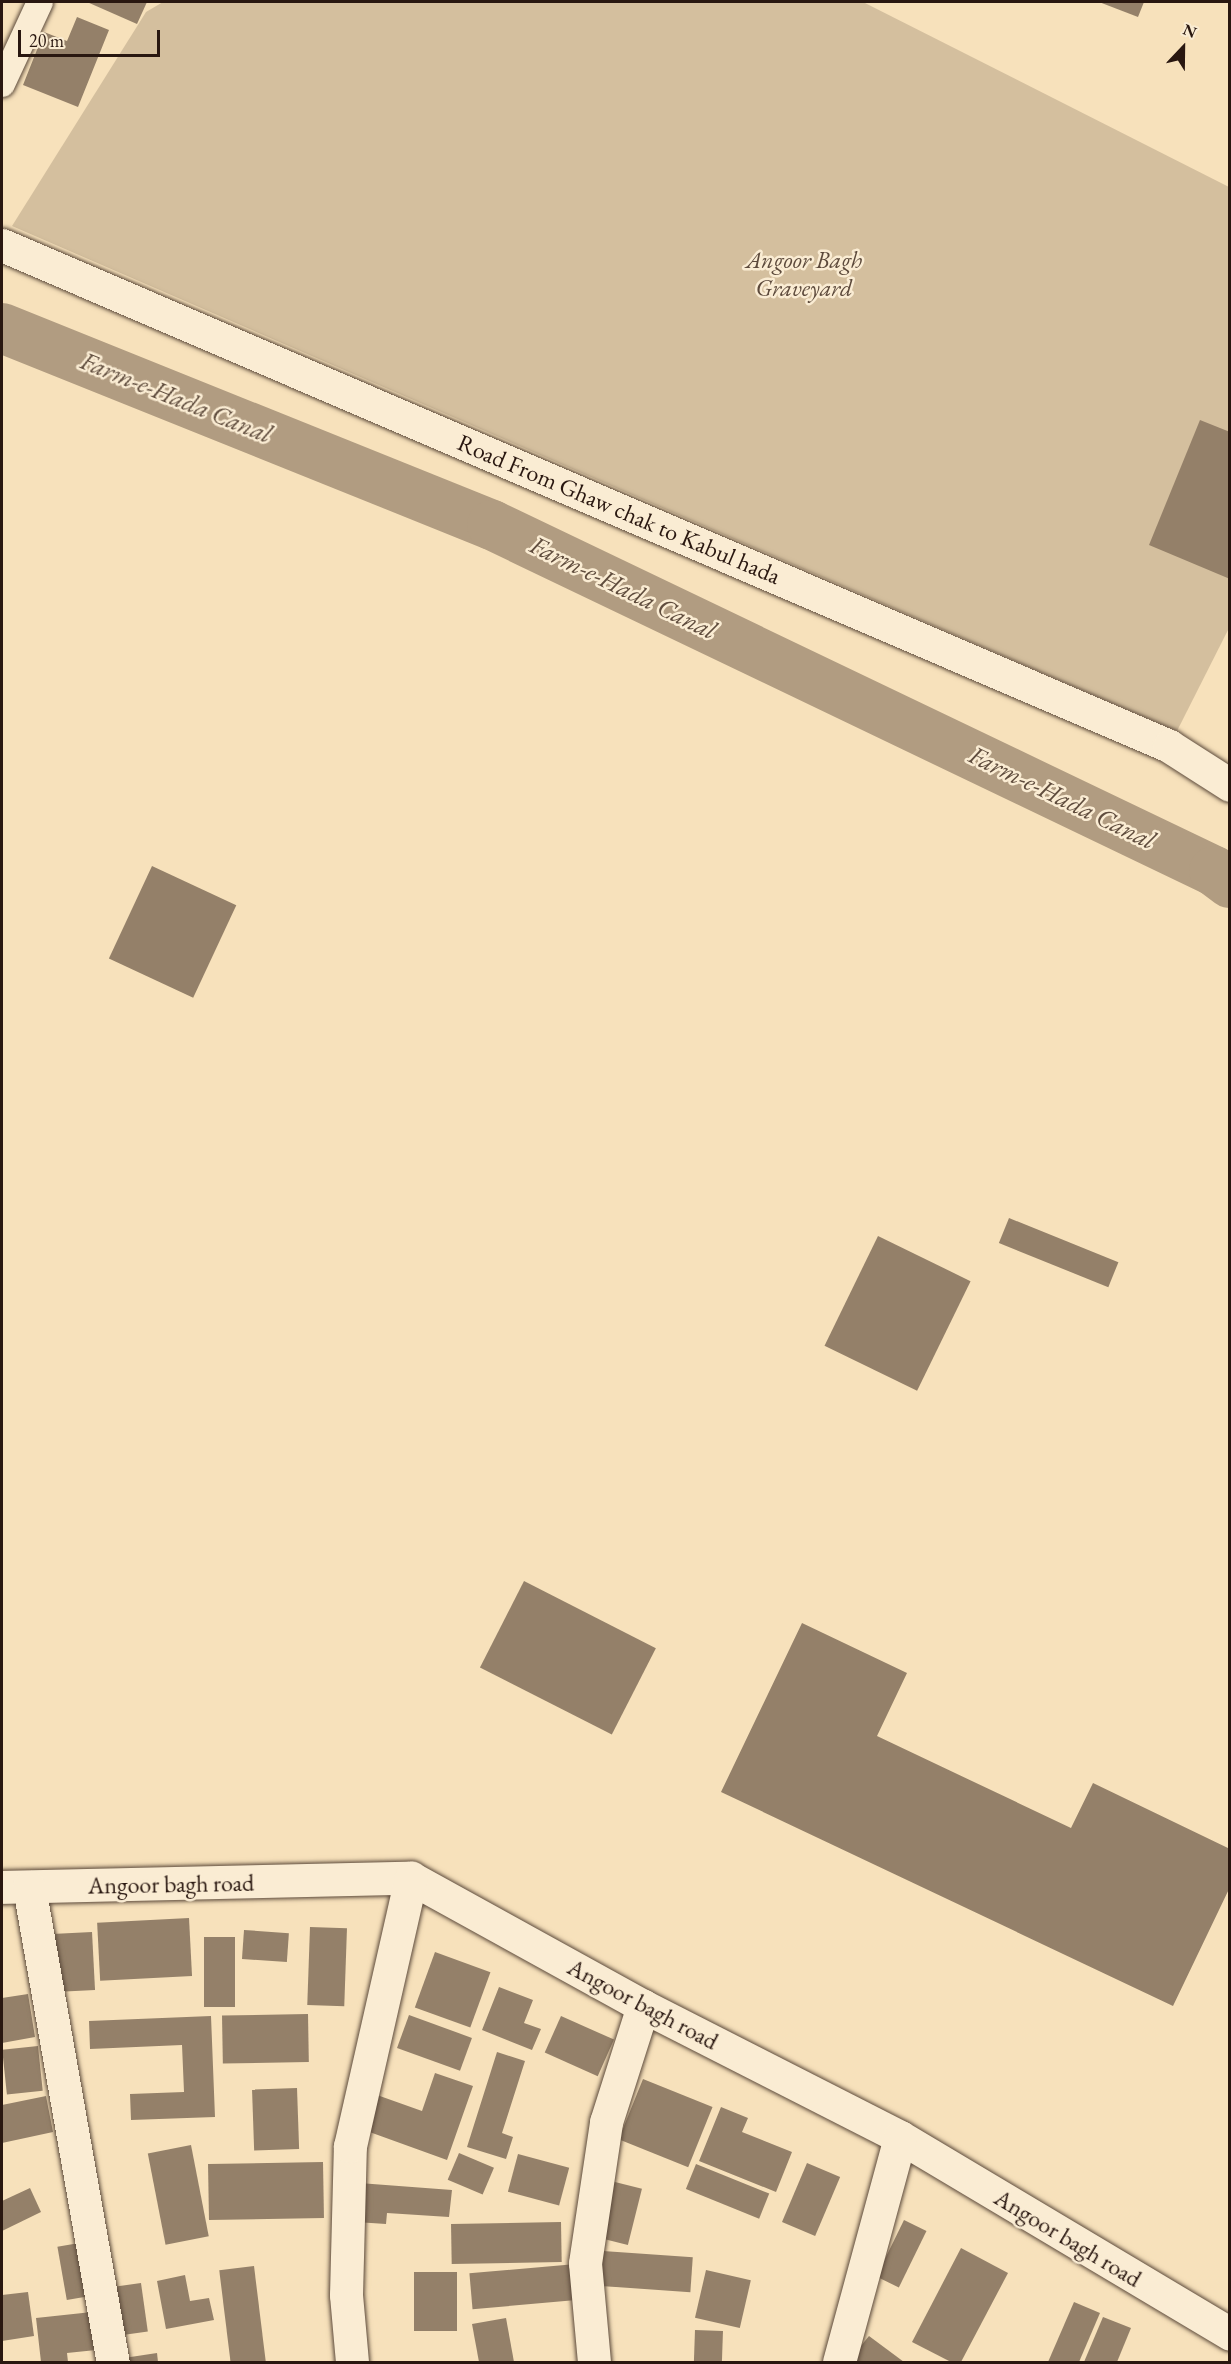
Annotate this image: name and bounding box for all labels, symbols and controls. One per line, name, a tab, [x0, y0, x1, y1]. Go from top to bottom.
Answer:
scale bar	[21, 18, 164, 56]
north arrow	[1153, 18, 1213, 78]
text: N	[1180, 19, 1200, 43]
text: 20 m	[29, 29, 64, 52]
park label: Angoor Bagh Graveyard	[746, 246, 862, 302]
water label: Farm-e-Hada Canal	[76, 345, 276, 451]
street label: Road From Ghaw chak to Kabul hada	[453, 428, 785, 590]
water label: Farm-e-Hada Canal	[525, 529, 721, 647]
water label: Farm-e-Hada Canal	[964, 739, 1160, 857]
street label: Angoor bagh road	[88, 1868, 254, 1900]
street label: Angoor bagh road	[563, 1952, 723, 2056]
street label: Angoor bagh road	[989, 2183, 1147, 2293]

